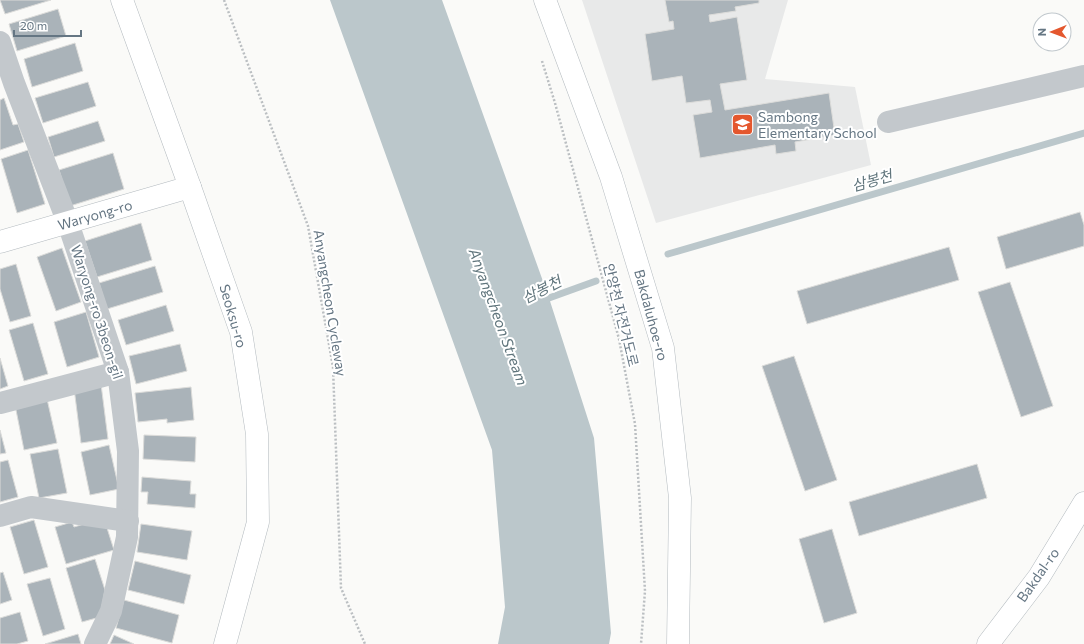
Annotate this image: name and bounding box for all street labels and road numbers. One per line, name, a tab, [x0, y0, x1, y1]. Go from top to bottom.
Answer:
street label: Waryong-ro	[56, 196, 134, 233]
street label: Anyangcheon Cycleway	[310, 228, 350, 377]
street label: Waryong-ro 3beon-gil	[68, 243, 127, 381]
street label: 안양천 자전거도로	[600, 262, 643, 368]
street label: Bakdaluhoe-ro	[631, 267, 672, 362]
street label: Seoksu-ro	[216, 282, 251, 350]
street label: Bakdal-ro	[1013, 544, 1062, 605]

